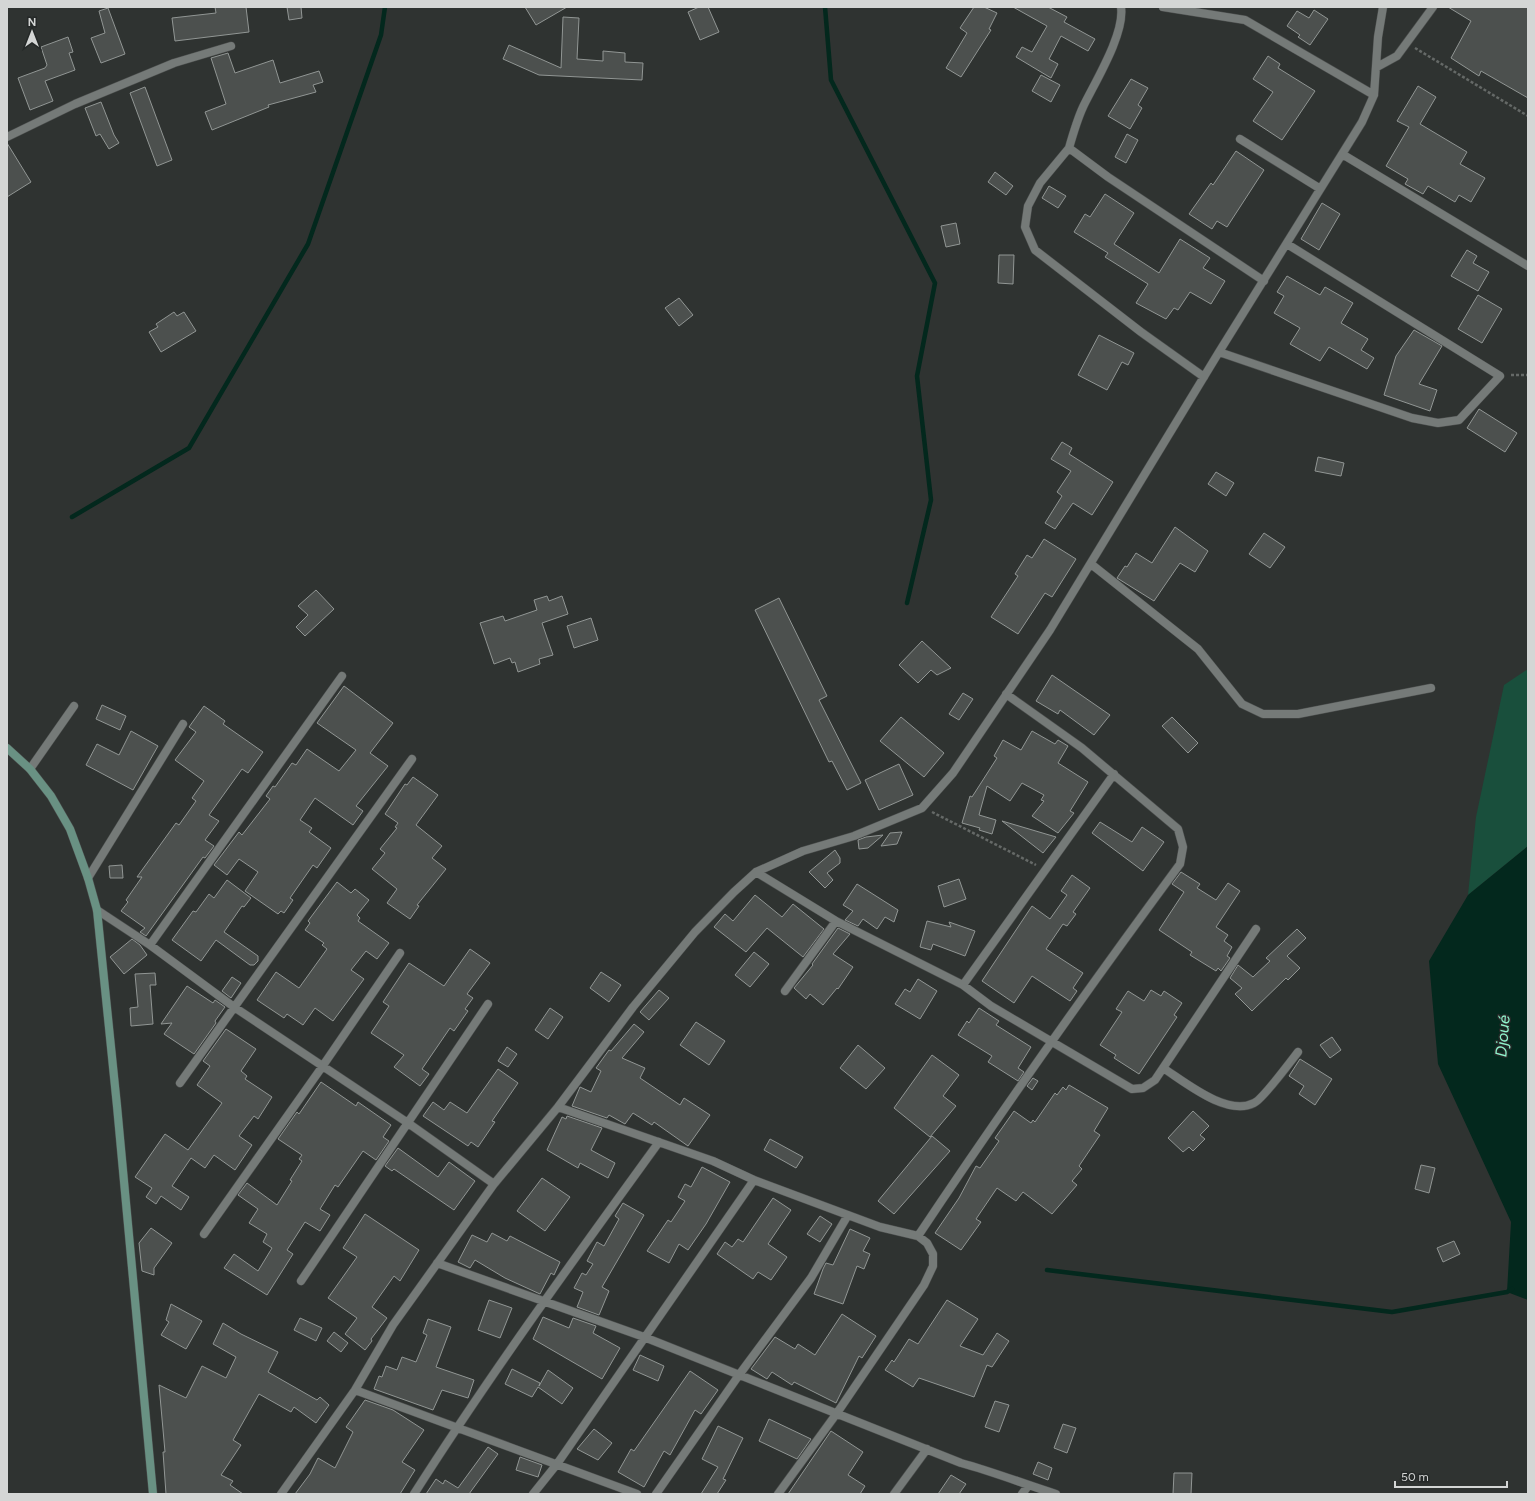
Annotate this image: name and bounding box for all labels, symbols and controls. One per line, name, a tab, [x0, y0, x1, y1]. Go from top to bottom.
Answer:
north arrow	[12, 12, 52, 52]
text: N	[28, 16, 36, 29]
water label: Djoué	[1491, 1014, 1514, 1058]
scale bar	[1395, 1463, 1507, 1489]
text: 50 m	[1401, 1470, 1429, 1484]

